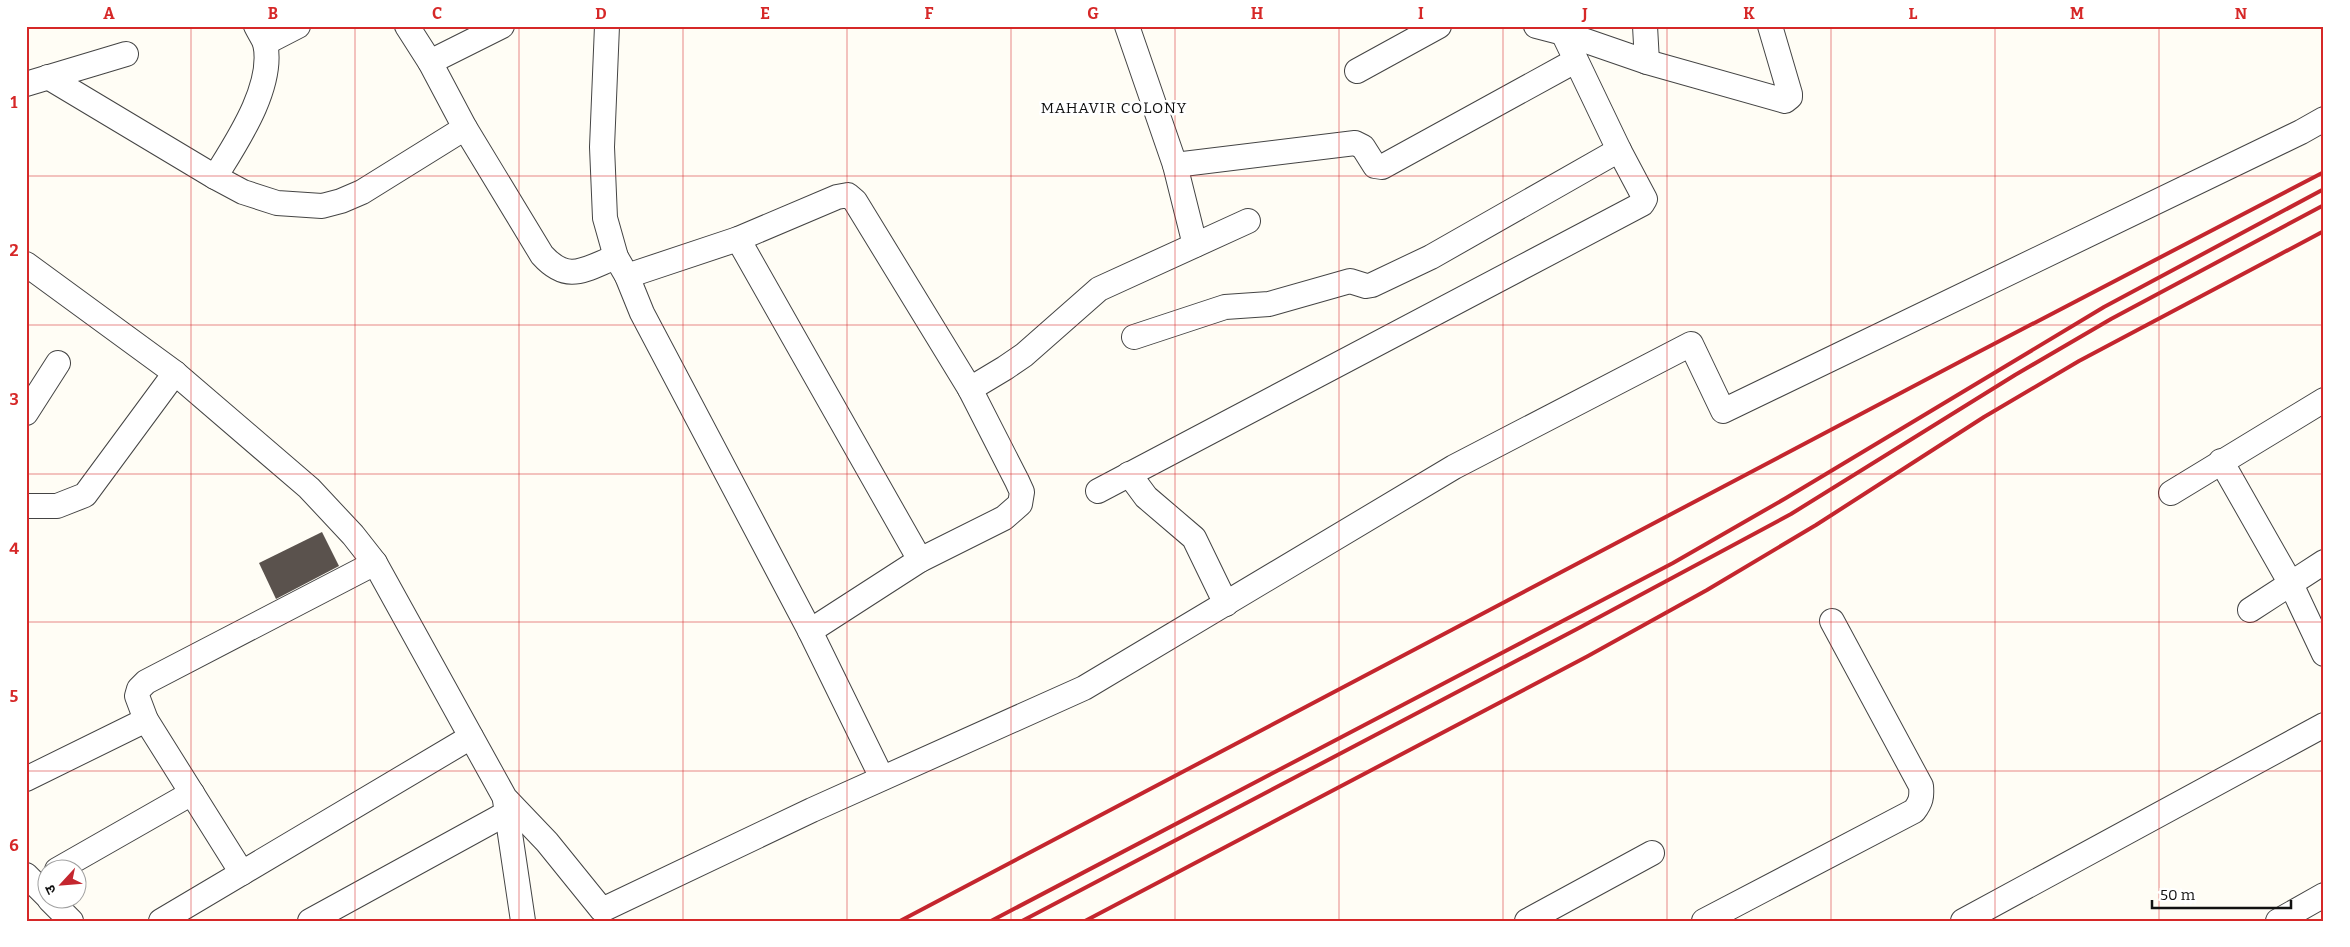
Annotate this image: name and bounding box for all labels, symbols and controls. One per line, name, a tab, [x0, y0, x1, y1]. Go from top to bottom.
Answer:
text: A	[103, 4, 115, 23]
text: B	[268, 4, 278, 23]
text: C	[432, 4, 442, 23]
text: D	[595, 4, 607, 23]
text: E	[760, 4, 770, 23]
text: F	[925, 4, 934, 23]
text: G	[1087, 4, 1099, 23]
text: H	[1251, 4, 1264, 23]
text: I	[1418, 4, 1424, 23]
text: J	[1581, 4, 1588, 23]
text: K	[1743, 4, 1755, 23]
text: L	[1909, 4, 1918, 23]
text: M	[2070, 4, 2084, 23]
text: N	[2235, 4, 2247, 23]
text: 1	[11, 93, 18, 112]
district label: MAHAVIR COLONY	[1041, 99, 1187, 117]
text: 2	[9, 241, 19, 260]
text: 3	[9, 390, 19, 409]
text: 4	[9, 539, 19, 558]
text: 5	[10, 687, 19, 706]
text: 6	[9, 836, 19, 855]
north arrow	[38, 860, 88, 910]
scale bar	[2152, 877, 2291, 909]
text: उ	[41, 881, 60, 897]
text: 50 m	[2160, 886, 2196, 904]

